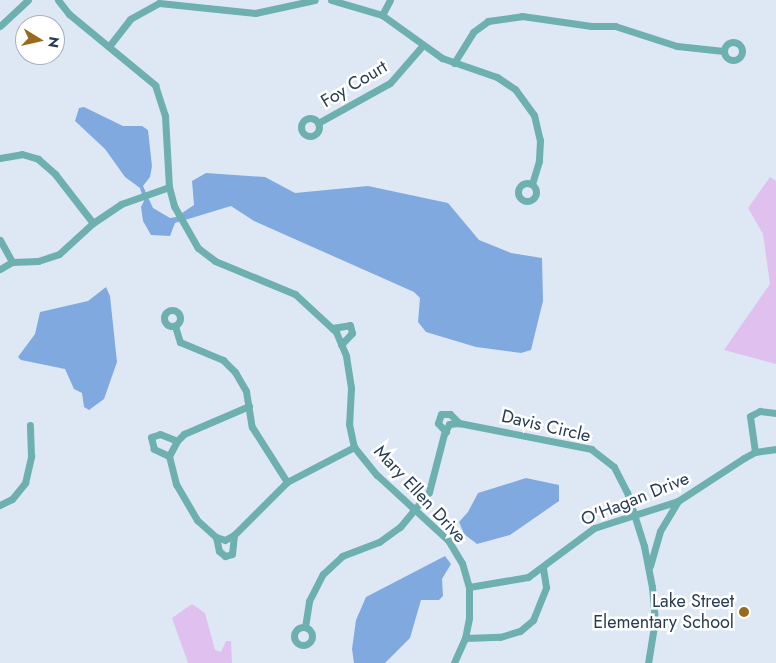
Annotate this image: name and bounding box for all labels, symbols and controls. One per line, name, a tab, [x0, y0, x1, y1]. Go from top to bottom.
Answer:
north arrow	[15, 15, 65, 65]
text: N	[43, 35, 65, 49]
street label: Foy Court	[317, 56, 391, 112]
street label: Davis Circle	[499, 405, 593, 447]
street label: Mary Ellen Drive	[369, 441, 471, 547]
street label: O'Hagan Drive	[578, 468, 692, 530]
place label: Lake Street Elementary School	[593, 591, 734, 634]
marker: Lake Street Elementary School	[738, 606, 750, 618]

